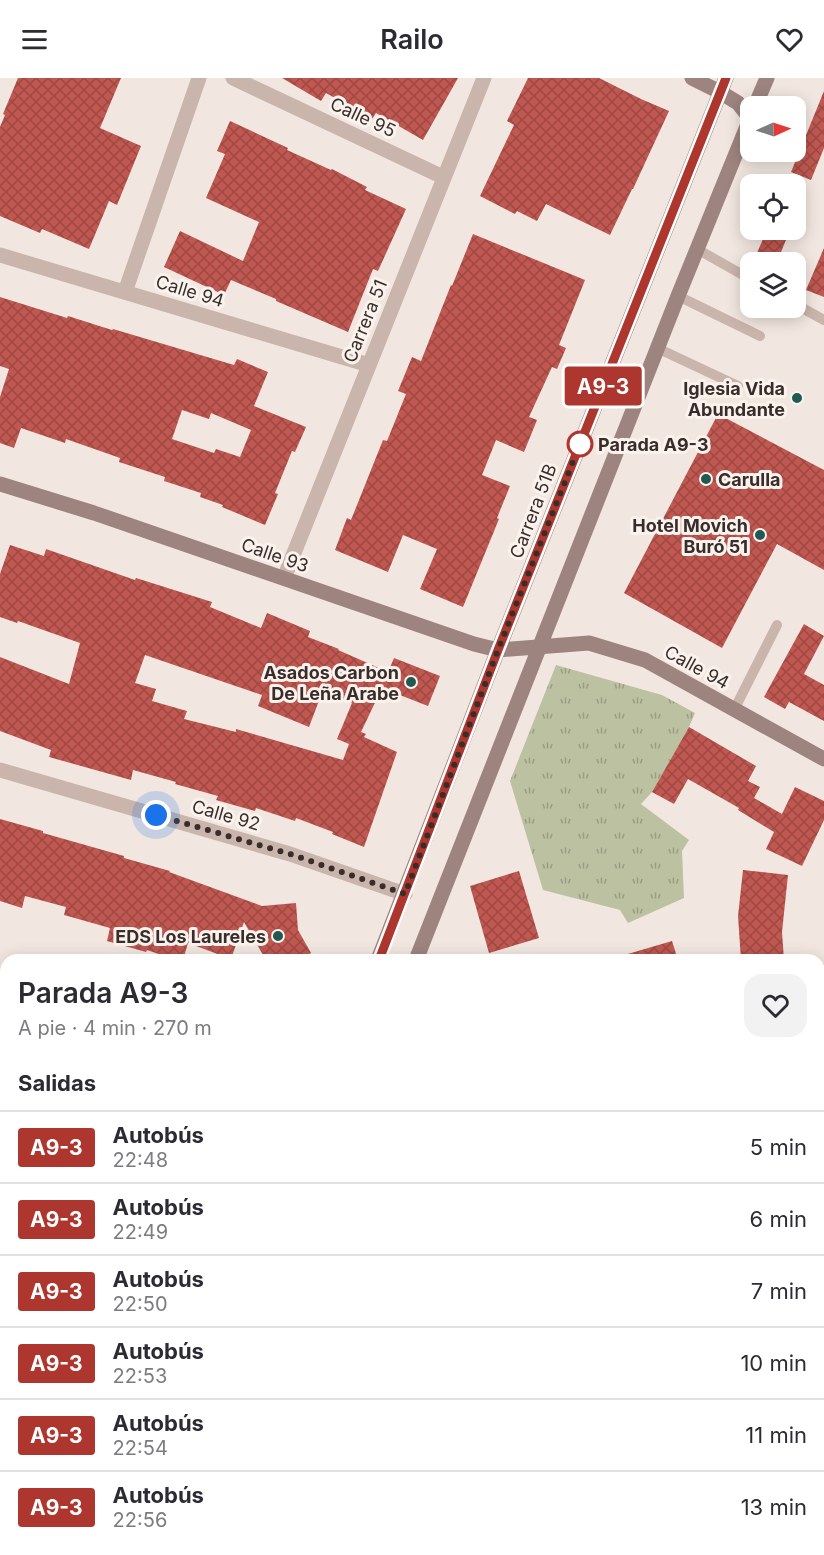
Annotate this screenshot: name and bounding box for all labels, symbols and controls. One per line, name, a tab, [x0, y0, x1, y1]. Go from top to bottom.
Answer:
icon: menu	[18, 23, 51, 56]
text: Railo	[380, 23, 444, 56]
icon: heart	[773, 23, 806, 56]
street label: Calle 95	[327, 93, 399, 141]
north arrow	[740, 96, 806, 162]
map controls	[740, 96, 806, 318]
button: locate	[740, 174, 806, 240]
button: layers	[740, 252, 806, 318]
street label: Calle 94	[153, 271, 227, 311]
street label: Carrera 51	[339, 277, 391, 365]
line badge: A9-3	[561, 366, 645, 406]
text: A9-3	[577, 374, 629, 399]
place label: Iglesia Vida Abundante	[683, 378, 785, 420]
marker: Iglesia Vida Abundante	[790, 391, 804, 405]
marker: Parada A9-3	[567, 431, 593, 457]
place label: Parada A9-3	[598, 434, 709, 455]
street label: Carrera 51B	[505, 461, 561, 561]
place label: Carulla	[718, 469, 781, 490]
marker: Carulla	[699, 472, 713, 486]
place label: Hotel Movich Buró 51	[632, 515, 748, 557]
marker: Hotel Movich Buró 51	[753, 528, 767, 542]
street label: Calle 93	[239, 534, 311, 576]
street label: Calle 94	[661, 641, 733, 693]
place label: Asados Carbon De Leña Arabe	[264, 662, 399, 704]
marker: Asados Carbon De Leña Arabe	[404, 675, 418, 689]
street label: Calle 92	[190, 795, 262, 835]
your location	[141, 800, 171, 830]
place label: EDS Los Laureles	[115, 926, 266, 947]
marker: EDS Los Laureles	[271, 929, 285, 943]
button: heart	[744, 974, 807, 1037]
text: Parada A9-3	[18, 976, 188, 1010]
text: A pie · 4 min · 270 m	[18, 1016, 212, 1040]
text: Salidas	[18, 1070, 96, 1096]
text: Autobús	[113, 1122, 204, 1148]
text: 5 min	[750, 1134, 807, 1160]
text: A9-3	[30, 1135, 83, 1160]
text: 22:48	[113, 1148, 168, 1172]
text: Autobús	[113, 1194, 204, 1220]
text: 6 min	[750, 1206, 807, 1232]
text: A9-3	[30, 1207, 83, 1232]
text: 22:49	[113, 1220, 168, 1244]
text: Autobús	[113, 1266, 204, 1292]
text: 7 min	[751, 1278, 807, 1304]
text: A9-3	[30, 1279, 83, 1304]
text: 22:50	[113, 1292, 168, 1316]
text: Autobús	[113, 1338, 204, 1364]
text: 10 min	[740, 1350, 807, 1376]
text: A9-3	[30, 1351, 83, 1376]
text: 22:53	[113, 1364, 167, 1388]
text: Autobús	[113, 1410, 204, 1436]
text: 11 min	[745, 1422, 807, 1448]
text: A9-3	[30, 1423, 83, 1448]
text: 22:54	[113, 1436, 168, 1460]
text: Autobús	[113, 1482, 204, 1508]
text: 13 min	[741, 1494, 807, 1520]
text: A9-3	[30, 1495, 83, 1520]
text: 22:56	[113, 1508, 167, 1532]

